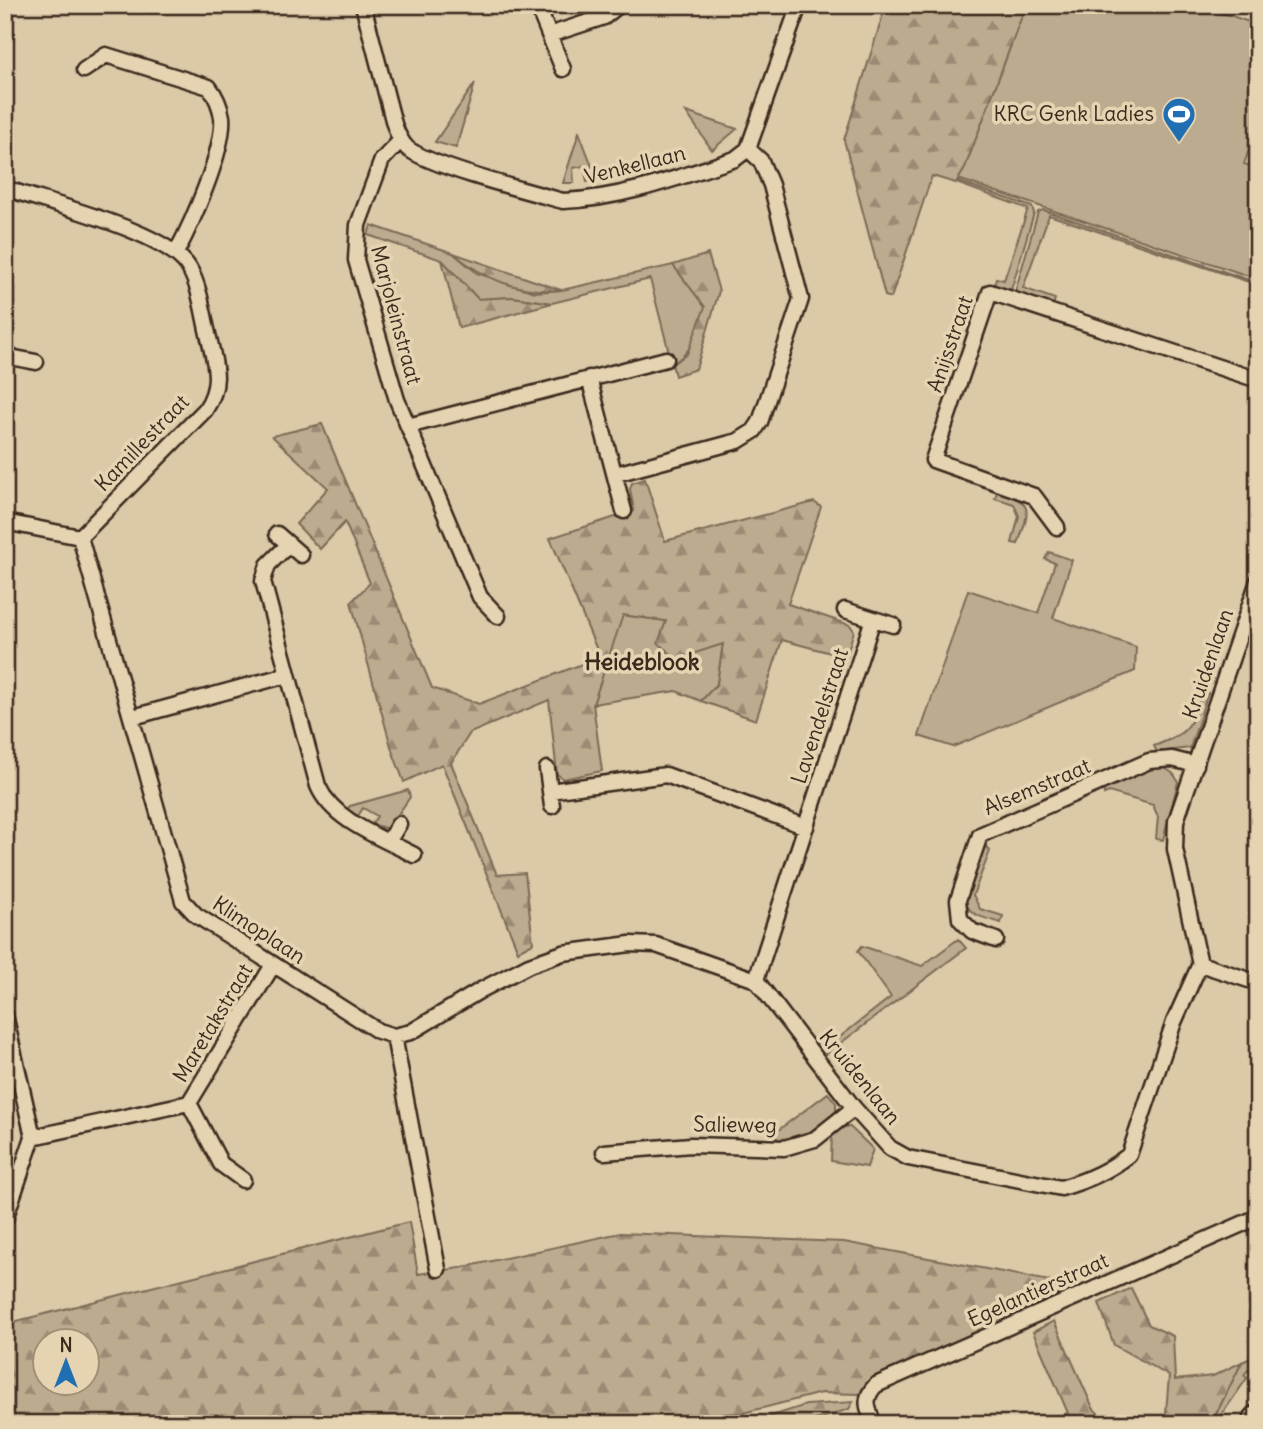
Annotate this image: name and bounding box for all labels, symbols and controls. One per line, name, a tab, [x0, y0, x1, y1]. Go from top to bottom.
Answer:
sports icon: KRC Genk Ladies	[1160, 95, 1198, 144]
place label: KRC Genk Ladies	[993, 100, 1154, 127]
street label: Venkellaan	[582, 139, 688, 190]
street label: Marjoleinstraat	[365, 242, 428, 387]
street label: Anijsstraat	[920, 292, 979, 396]
street label: Kamillestraat	[89, 388, 195, 497]
street label: Kruidenlaan	[1176, 605, 1239, 723]
street label: Lavendelstraat	[785, 645, 854, 787]
district label: Heideblook	[584, 647, 700, 676]
street label: Alsemstraat	[979, 752, 1094, 821]
street label: Klimoplaan	[208, 890, 311, 970]
street label: Maretakstraat	[167, 958, 259, 1087]
street label: Kruidenlaan	[814, 1024, 907, 1130]
street label: Salieweg	[693, 1110, 777, 1139]
street label: Egelantierstraat	[963, 1246, 1112, 1333]
north arrow	[32, 1328, 102, 1398]
text: N	[59, 1333, 73, 1357]

